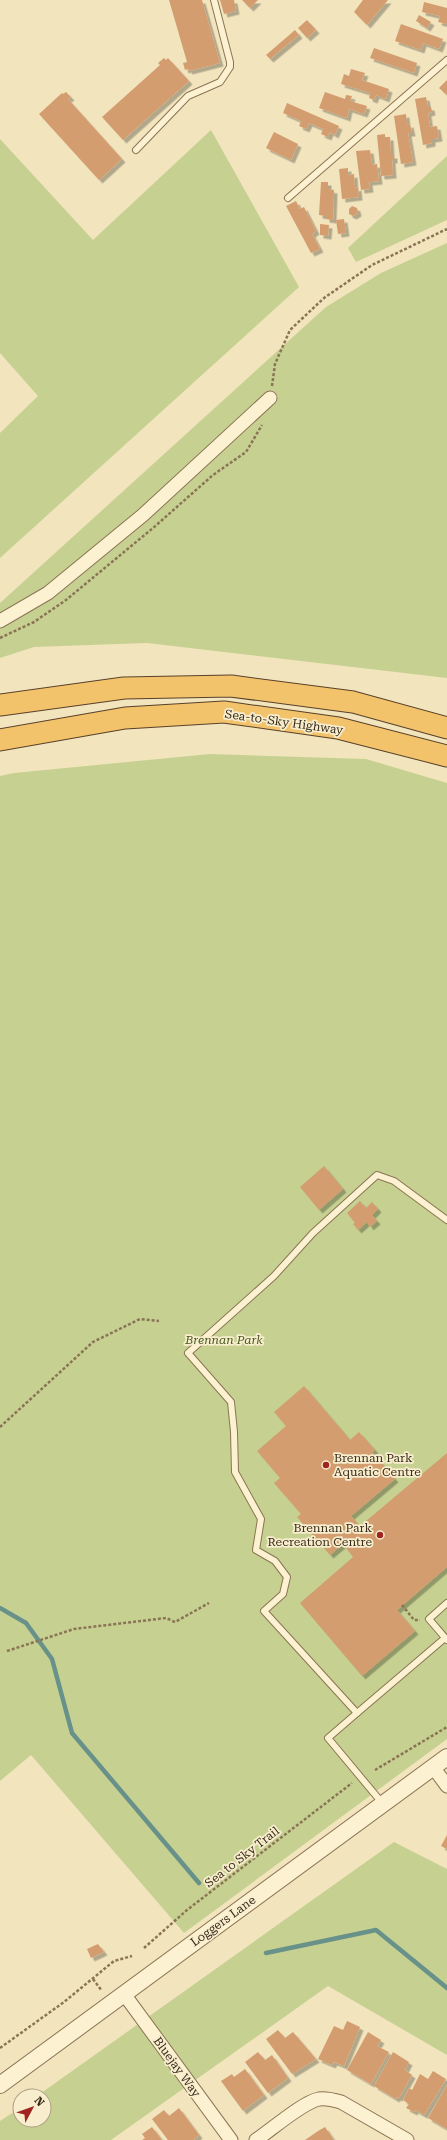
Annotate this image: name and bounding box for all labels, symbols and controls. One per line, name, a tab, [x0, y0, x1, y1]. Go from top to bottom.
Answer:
street label: Sea-to-Sky Highway	[224, 707, 345, 737]
park label: Brennan Park	[184, 1333, 263, 1347]
place label: Brennan Park Aquatic Centre	[334, 1451, 421, 1479]
marker: Brennan Park Aquatic Centre	[321, 1460, 331, 1470]
place label: Brennan Park Recreation Centre	[267, 1521, 372, 1549]
marker: Brennan Park Recreation Centre	[375, 1530, 385, 1540]
street label: Sea to Sky Trail	[202, 1823, 282, 1890]
street label: Loggers Lane	[188, 1893, 259, 1949]
street label: Bluejay Way	[151, 2034, 204, 2100]
north arrow	[12, 2088, 52, 2128]
text: N	[31, 2094, 47, 2110]

